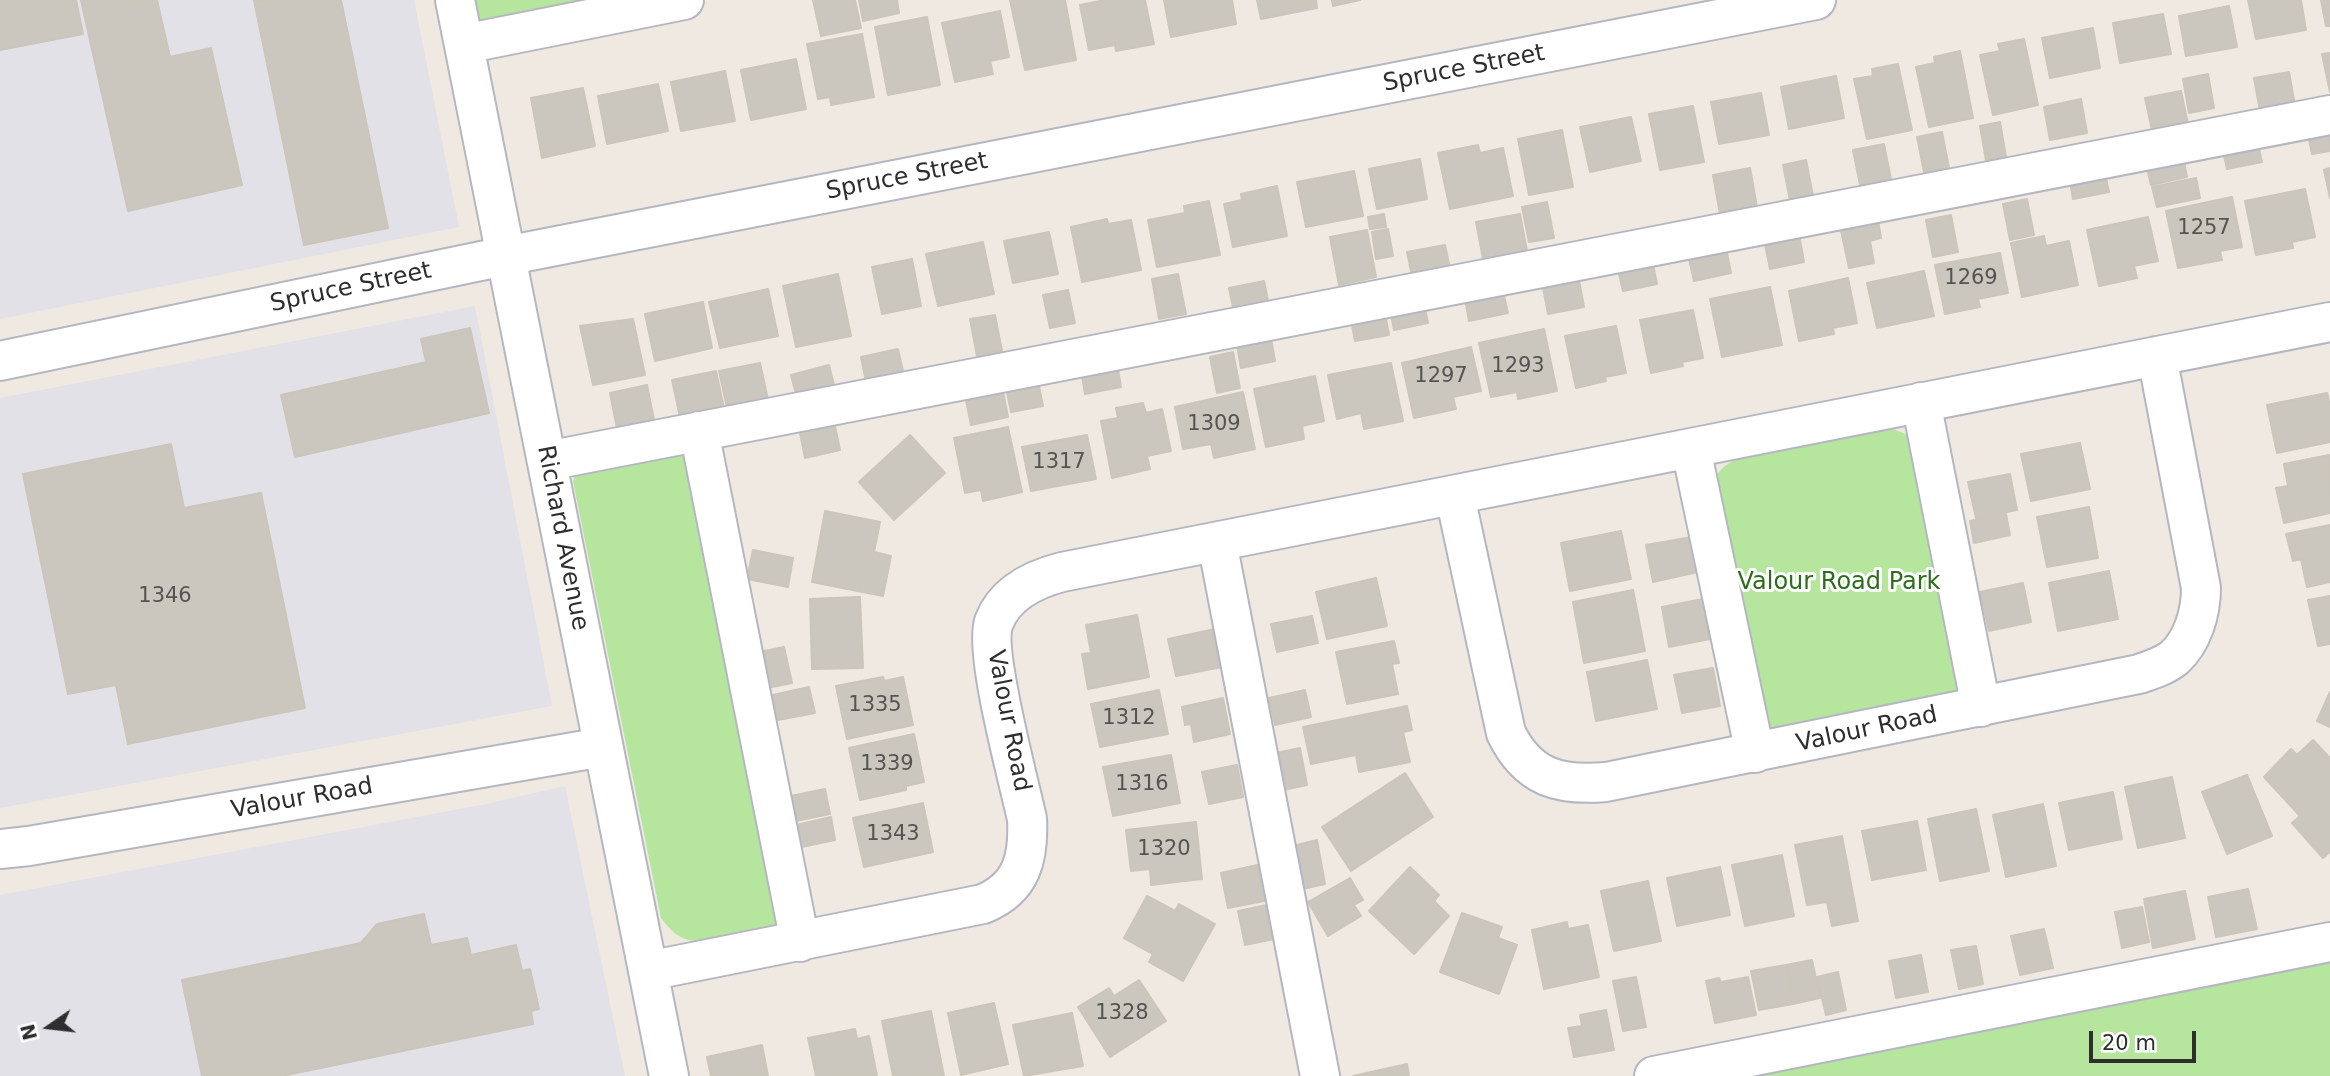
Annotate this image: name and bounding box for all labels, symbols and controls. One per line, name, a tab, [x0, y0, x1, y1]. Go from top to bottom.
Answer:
street label: Spruce Street	[1381, 39, 1547, 99]
street label: Spruce Street	[824, 147, 990, 207]
house number: 1257	[2177, 216, 2231, 242]
street label: Spruce Street	[268, 257, 434, 319]
house number: 1269	[1944, 266, 1998, 292]
house number: 1293	[1491, 354, 1545, 380]
house number: 1297	[1414, 364, 1468, 390]
house number: 1309	[1187, 412, 1241, 438]
street label: Richard Avenue	[530, 443, 594, 633]
house number: 1317	[1032, 450, 1086, 476]
park label: Valour Road Park	[1737, 569, 1941, 597]
house number: 1346	[138, 584, 192, 610]
street label: Valour Road	[980, 648, 1036, 794]
house number: 1335	[848, 693, 902, 719]
street label: Valour Road	[1794, 701, 1940, 759]
house number: 1312	[1102, 706, 1156, 732]
house number: 1339	[860, 752, 914, 778]
street label: Valour Road	[229, 772, 375, 826]
house number: 1316	[1115, 772, 1169, 798]
house number: 1343	[866, 822, 920, 848]
house number: 1320	[1137, 837, 1191, 863]
north arrow	[14, 992, 84, 1062]
house number: 1328	[1095, 1001, 1149, 1027]
scale bar	[2092, 1016, 2199, 1060]
text: N	[16, 1022, 41, 1042]
text: 20 m	[2102, 1031, 2156, 1055]

